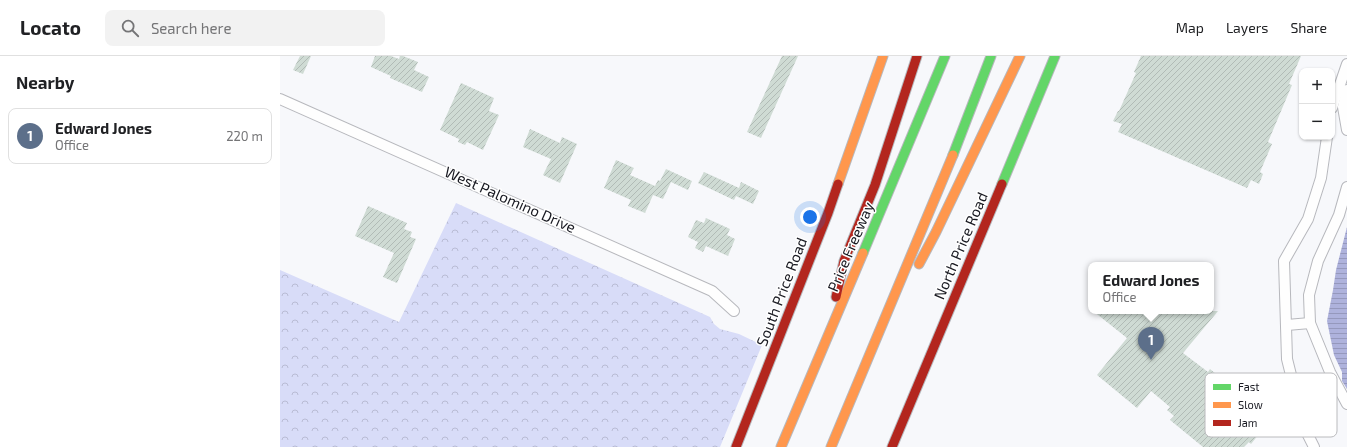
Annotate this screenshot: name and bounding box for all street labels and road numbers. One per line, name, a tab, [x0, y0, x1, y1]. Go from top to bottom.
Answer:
street label: West Palomino Drive	[442, 162, 579, 236]
street label: North Price Road	[929, 189, 991, 302]
street label: Price Freeway	[823, 199, 877, 294]
street label: South Price Road	[752, 235, 810, 349]

